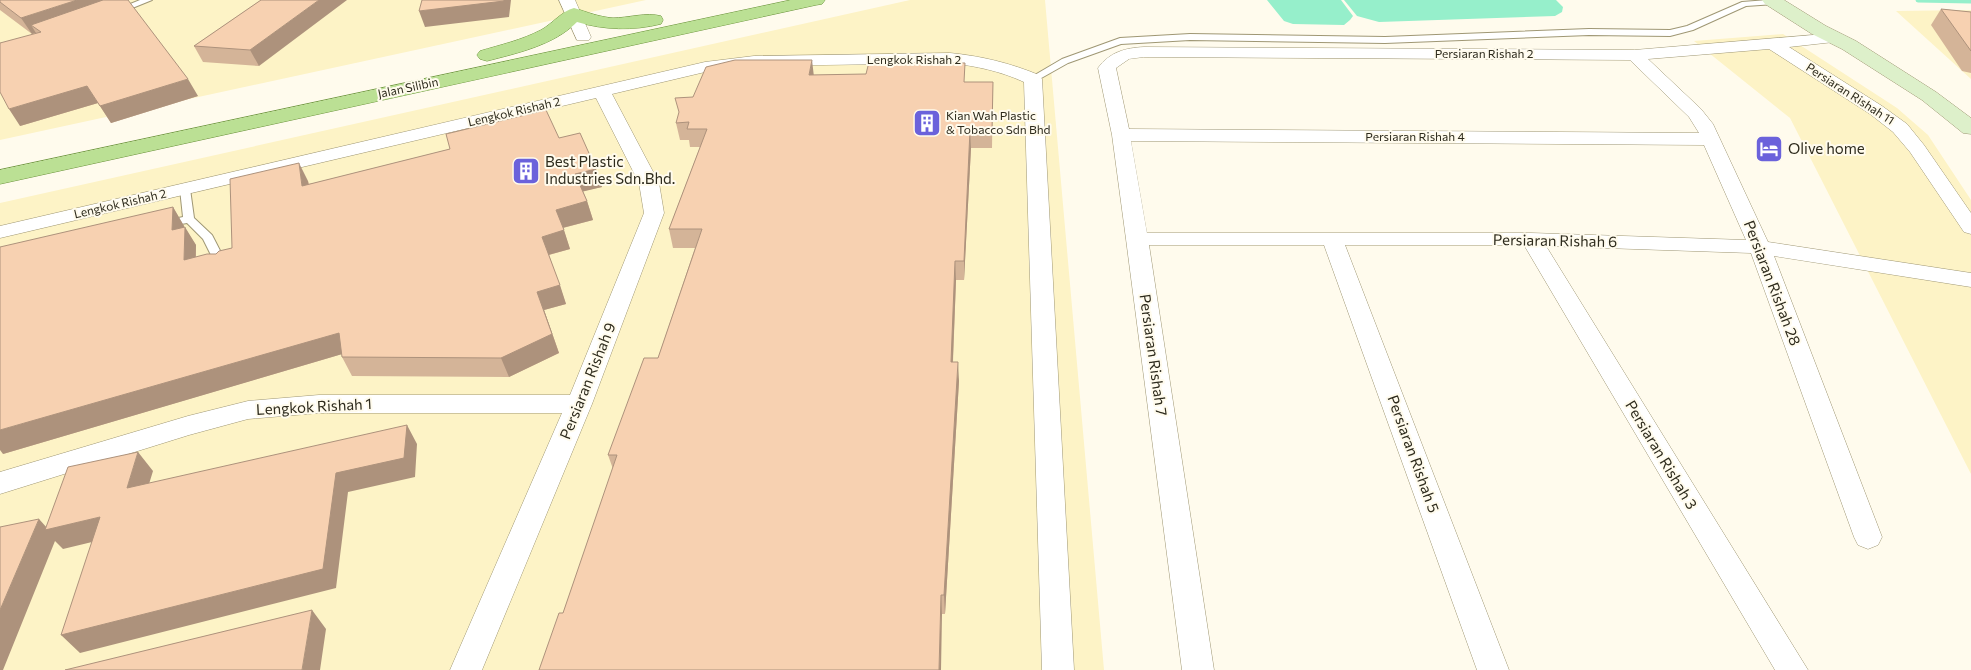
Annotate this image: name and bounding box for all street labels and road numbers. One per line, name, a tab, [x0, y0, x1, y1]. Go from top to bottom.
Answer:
street label: Persiaran Rishah 2	[1435, 46, 1534, 60]
street label: Lengkok Rishah 2	[867, 52, 962, 66]
street label: Persiaran Rishah 11	[1804, 59, 1897, 127]
street label: Jalan Silibin	[376, 74, 440, 101]
street label: Lengkok Rishah 2	[466, 94, 562, 128]
street label: Persiaran Rishah 4	[1365, 129, 1465, 143]
street label: Lengkok Rishah 2	[72, 186, 168, 220]
street label: Persiaran Rishah 28	[1741, 218, 1805, 348]
street label: Persiaran Rishah 6	[1493, 230, 1617, 250]
street label: Persiaran Rishah 7	[1137, 293, 1171, 417]
street label: Persiaran Rishah 9	[555, 320, 619, 442]
street label: Persiaran Rishah 5	[1384, 392, 1444, 515]
street label: Lengkok Rishah 1	[256, 394, 372, 418]
street label: Persiaran Rishah 3	[1622, 397, 1701, 512]

